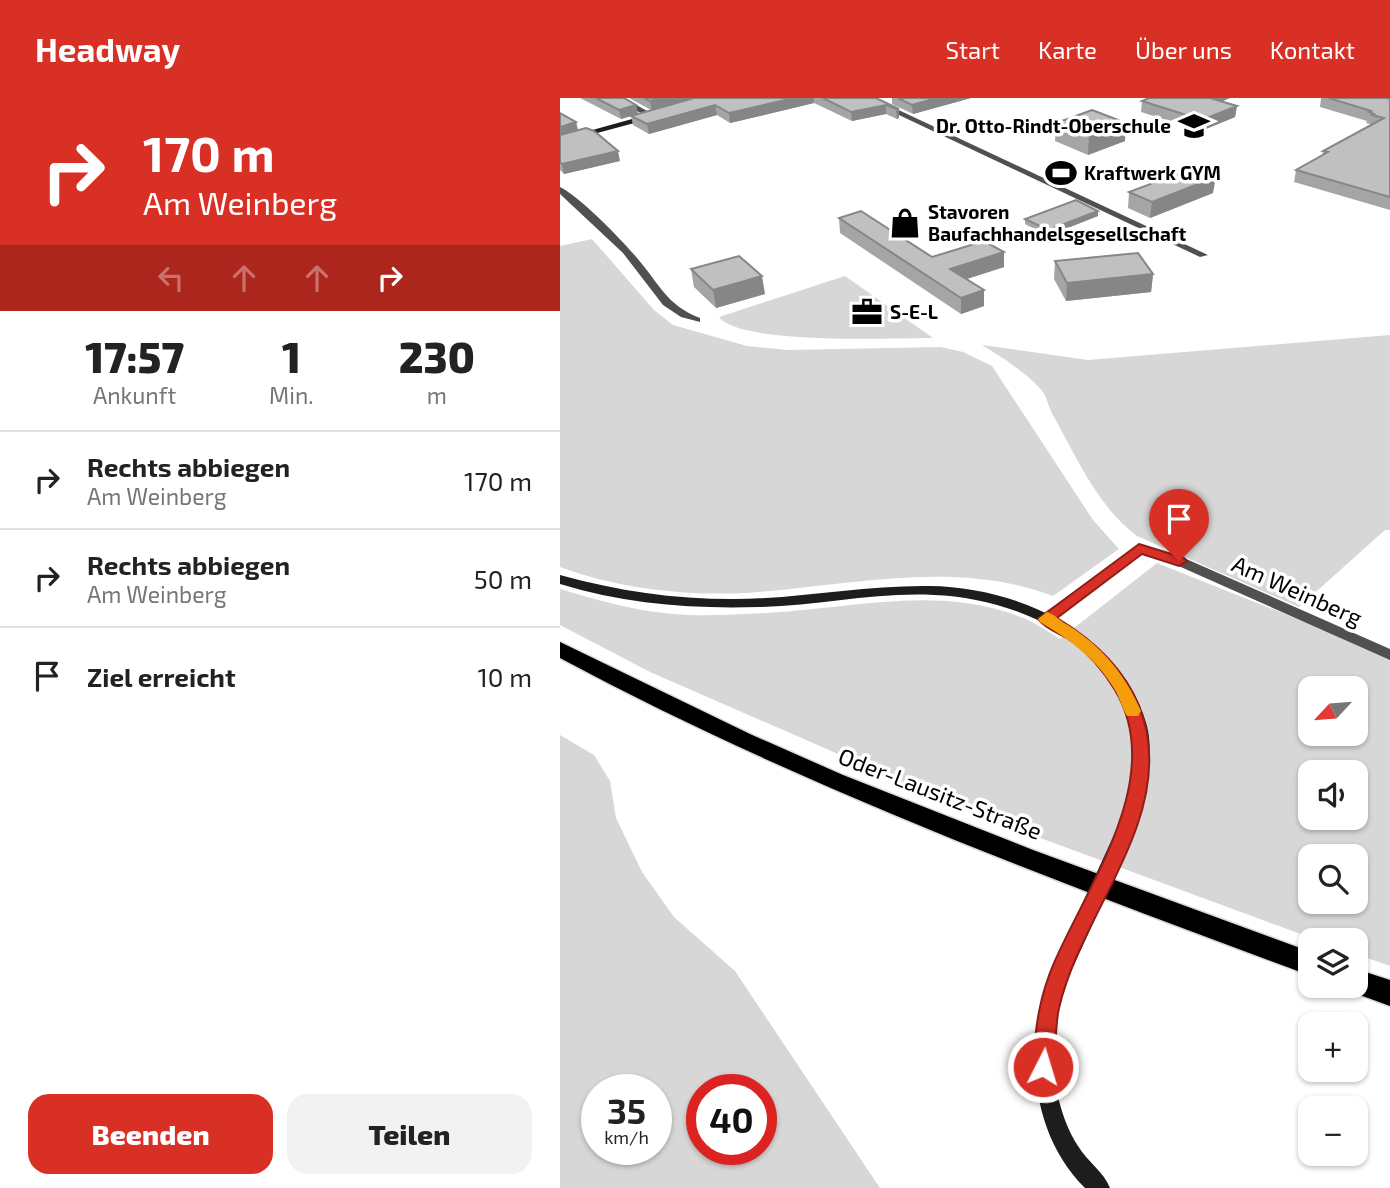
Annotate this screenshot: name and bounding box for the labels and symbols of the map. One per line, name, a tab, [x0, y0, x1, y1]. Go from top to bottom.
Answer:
school or university icon: Dr. Otto-Rindt-Oberschule	[1177, 109, 1211, 143]
place label: Dr. Otto-Rindt-Oberschule	[936, 114, 1171, 137]
sports icon: Kraftwerk GYM	[1044, 156, 1078, 190]
place label: Kraftwerk GYM	[1084, 161, 1221, 184]
place label: Stavoren Baufachhandelsgesellschaft	[928, 200, 1186, 245]
shop icon: Stavoren Baufachhandelsgesellschaft	[888, 206, 922, 240]
office icon: S-E-L	[850, 295, 884, 329]
place label: S-E-L	[890, 300, 938, 323]
pin	[1149, 489, 1209, 561]
street label: Am Weinberg	[1228, 549, 1367, 631]
north arrow	[1298, 676, 1368, 746]
street label: Oder-Lausitz-Straße	[835, 741, 1046, 845]
position arrow	[1006, 1030, 1080, 1104]
speed limit sign: 40	[686, 1074, 777, 1165]

